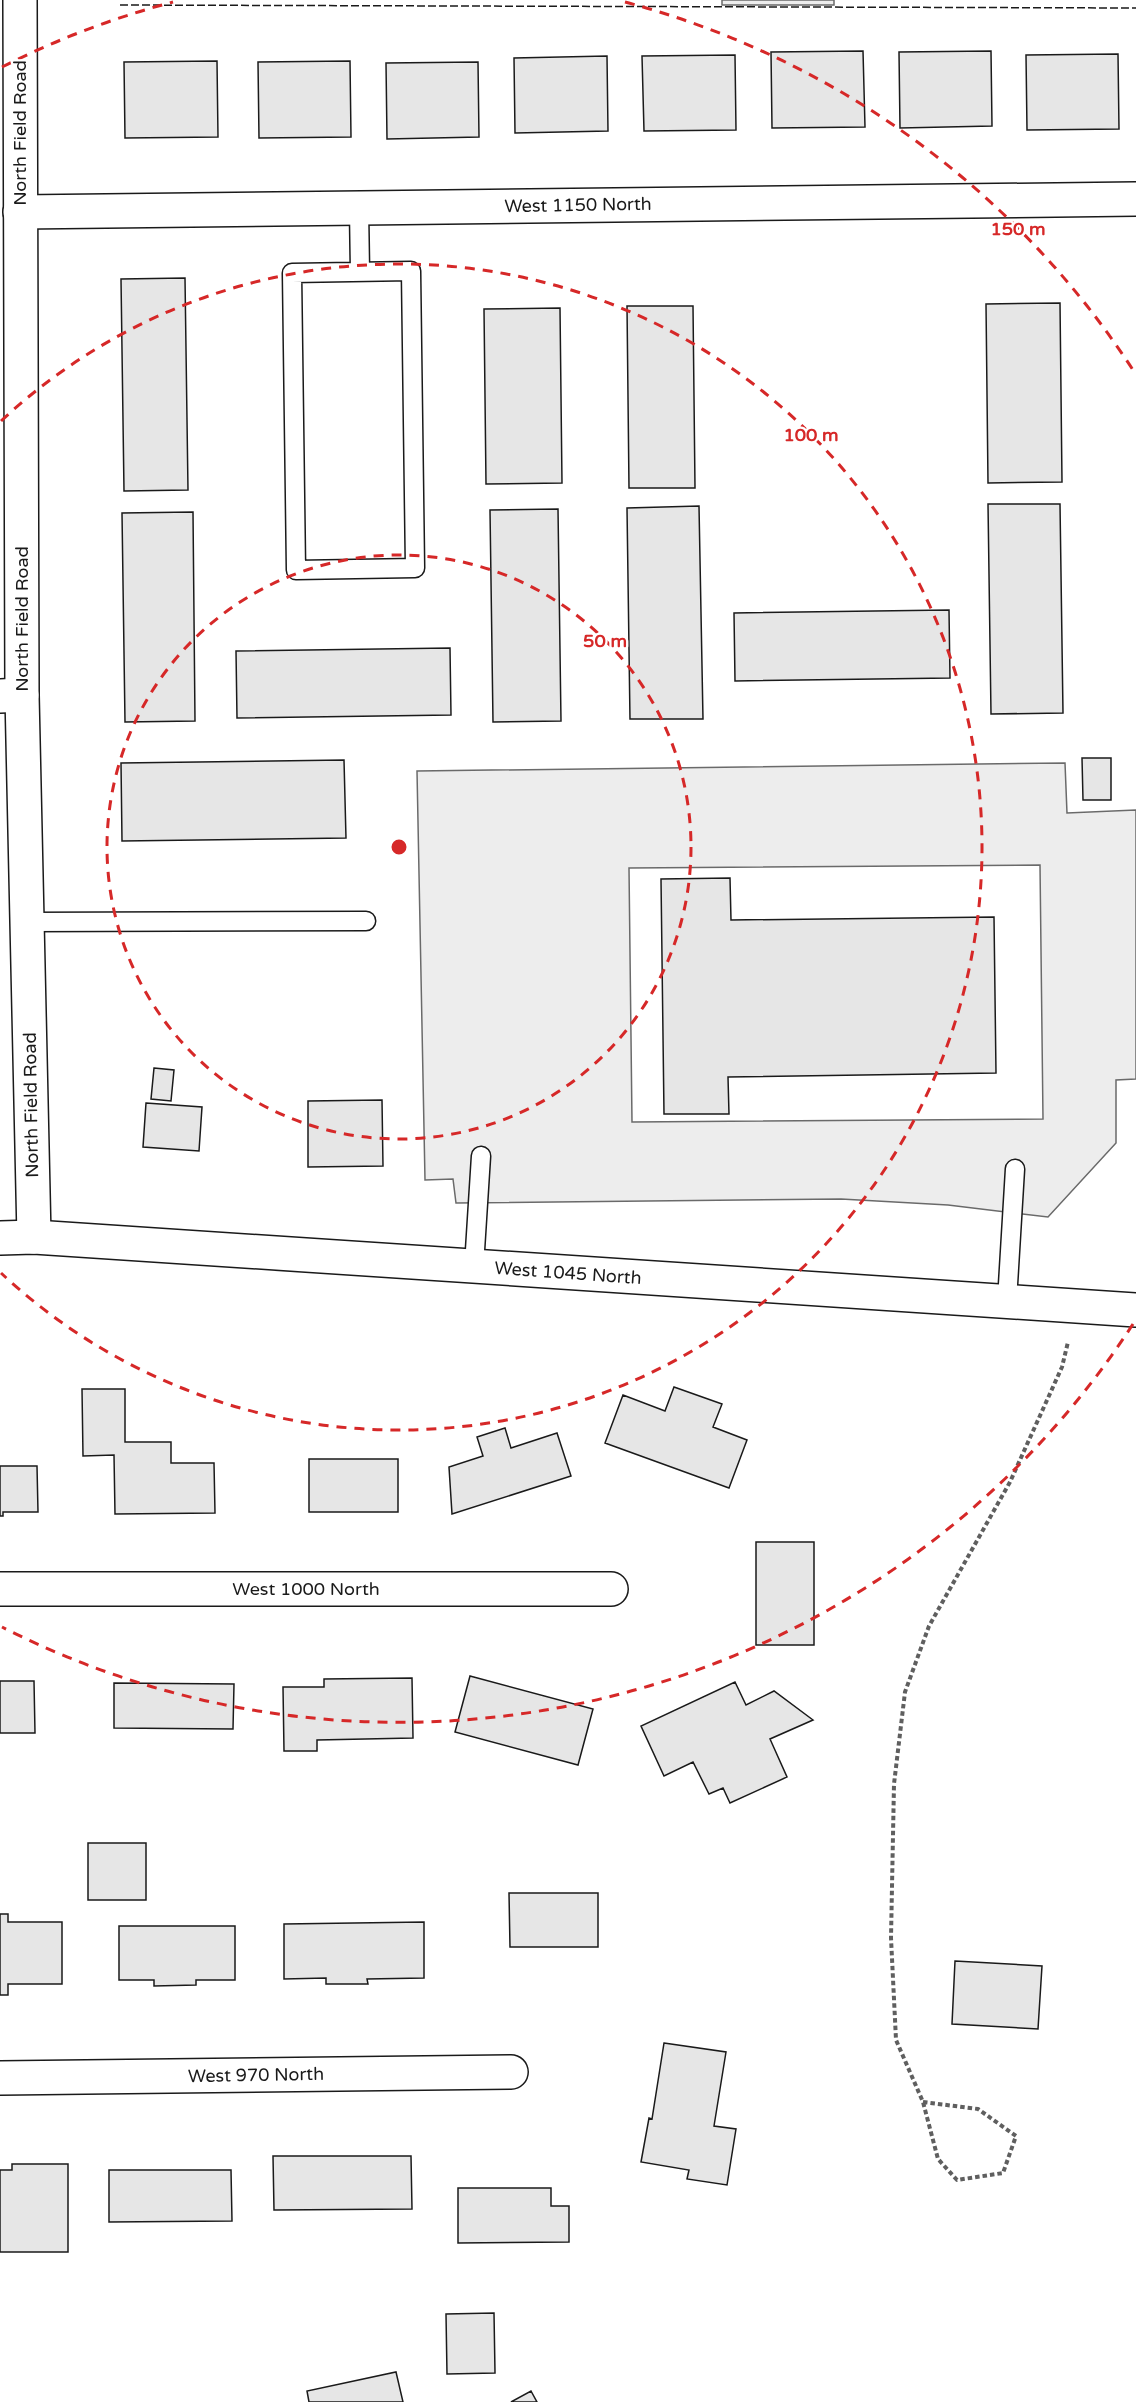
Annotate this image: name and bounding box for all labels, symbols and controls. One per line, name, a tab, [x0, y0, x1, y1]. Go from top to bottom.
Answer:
street label: North Field Road	[9, 60, 31, 206]
street label: West 1150 North	[504, 193, 652, 217]
text: 150 m	[990, 218, 1046, 240]
text: 100 m	[783, 424, 839, 446]
street label: North Field Road	[11, 546, 33, 692]
text: 50 m	[583, 630, 627, 652]
centre of rings	[389, 837, 409, 857]
street label: North Field Road	[19, 1032, 43, 1178]
street label: West 1045 North	[494, 1257, 642, 1289]
street label: West 1000 North	[232, 1578, 380, 1600]
street label: West 970 North	[188, 2063, 324, 2087]

